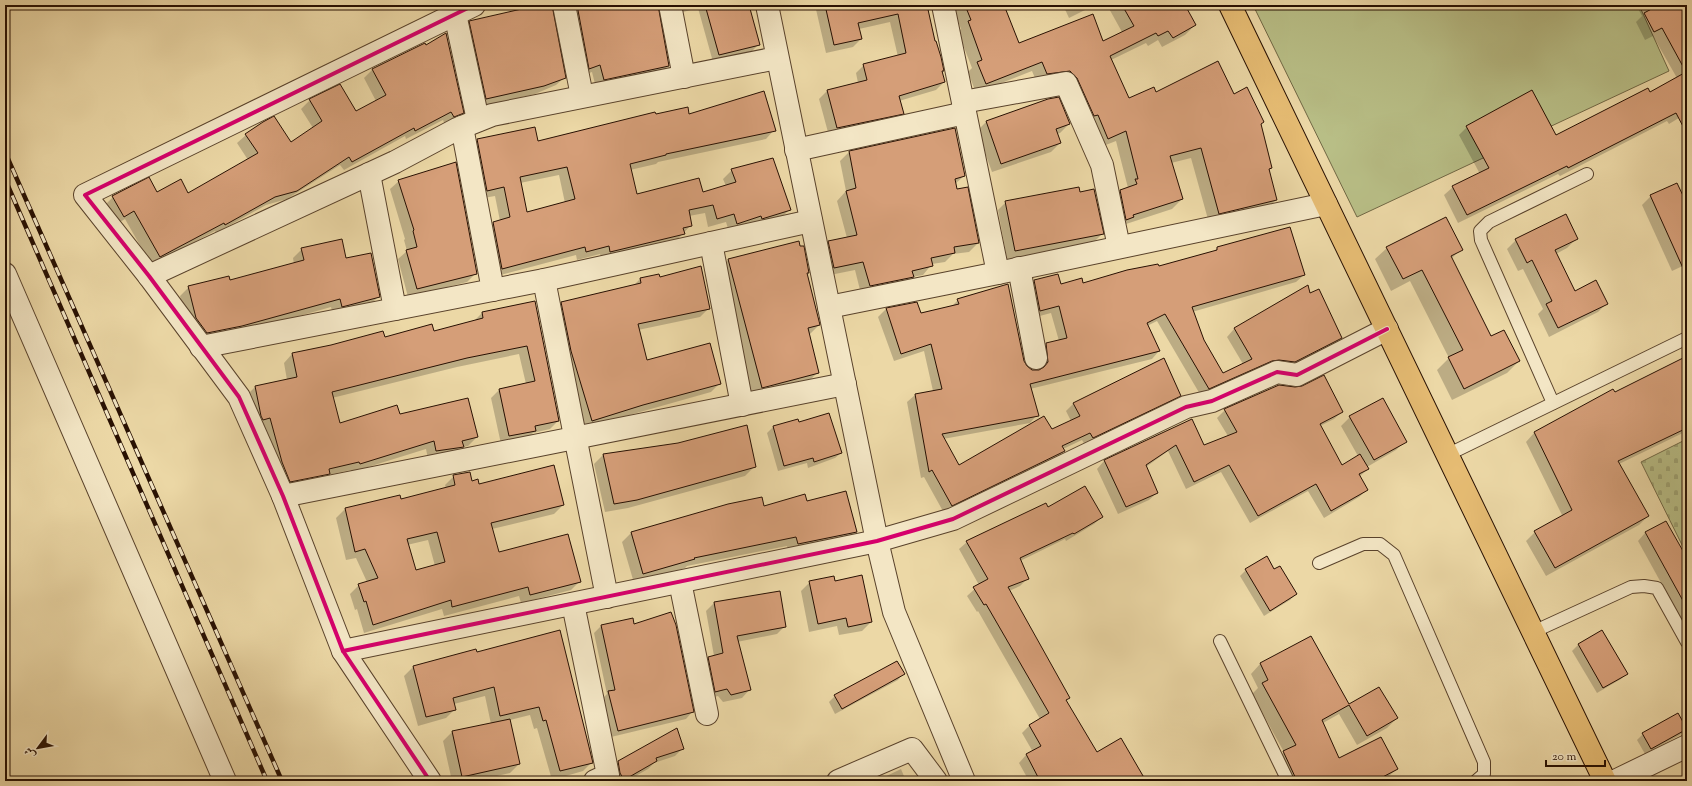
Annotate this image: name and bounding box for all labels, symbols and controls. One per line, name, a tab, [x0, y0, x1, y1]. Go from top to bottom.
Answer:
north arrow	[18, 728, 58, 768]
scale bar	[1546, 742, 1605, 768]
text: ش	[21, 744, 40, 762]
text: 20 m	[1552, 748, 1577, 766]

